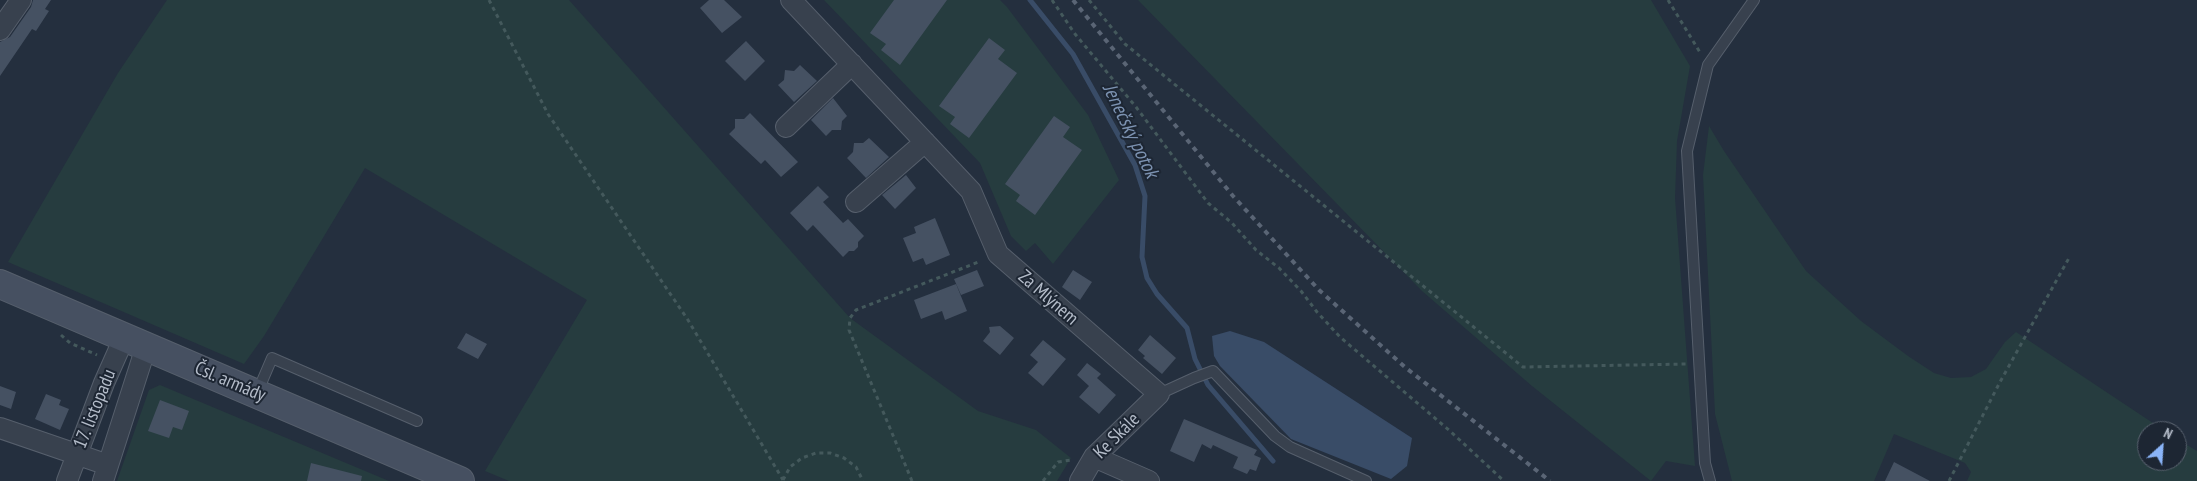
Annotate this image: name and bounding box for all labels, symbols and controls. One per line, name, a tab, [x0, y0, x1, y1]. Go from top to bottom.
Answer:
water label: Jenečský potok	[1097, 80, 1163, 182]
street label: Za Mlýnem	[1013, 266, 1083, 330]
street label: Čsl. armády	[191, 357, 269, 407]
street label: 17. listopadu	[69, 366, 121, 452]
street label: Ke Skále	[1089, 408, 1145, 464]
north arrow	[2137, 421, 2187, 471]
text: N	[2161, 424, 2175, 443]

